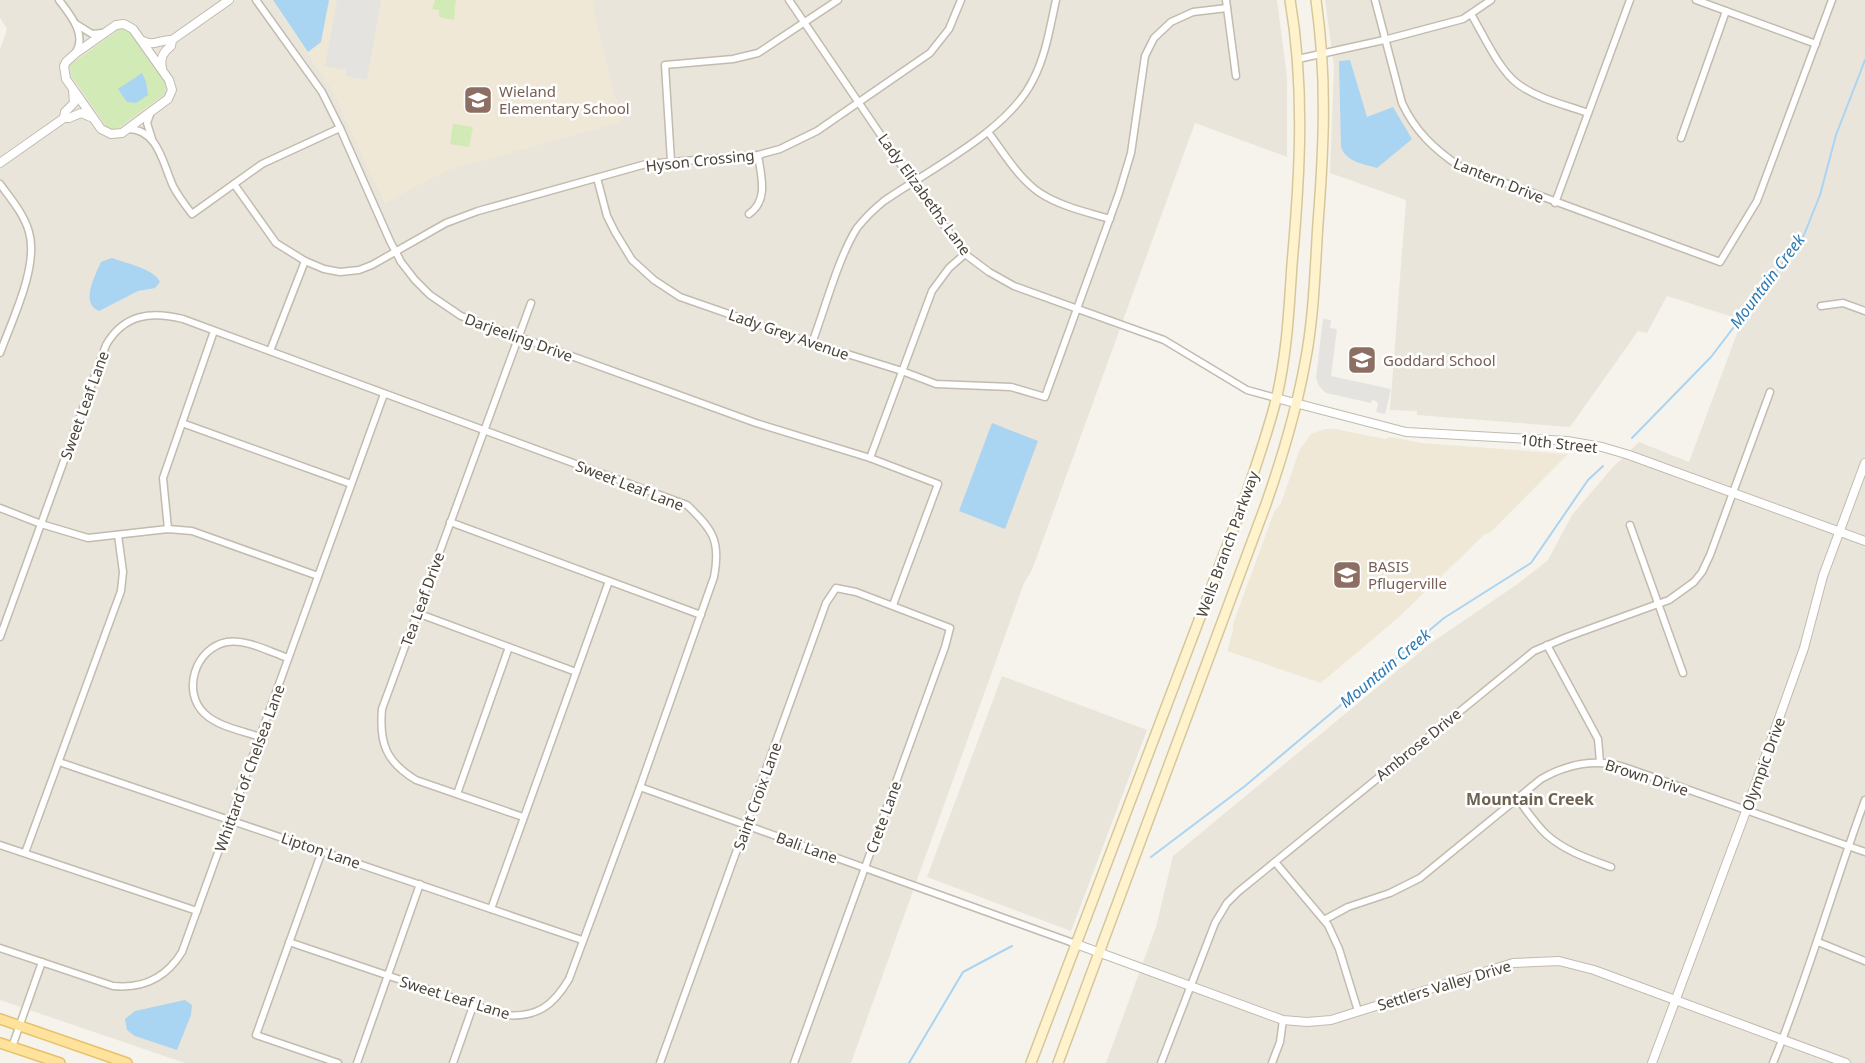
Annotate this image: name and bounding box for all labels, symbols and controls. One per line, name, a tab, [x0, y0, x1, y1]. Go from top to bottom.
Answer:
place label: Wieland Elementary School	[499, 81, 630, 118]
school or university icon: Wieland Elementary School	[462, 84, 494, 116]
street label: Lady Elizabeths Lane	[874, 129, 976, 259]
street label: Hyson Crossing	[645, 144, 755, 176]
street label: Lantern Drive	[1451, 153, 1547, 207]
water label: Mountain Creek	[1724, 229, 1810, 332]
street label: Lady Grey Avenue	[726, 304, 852, 364]
street label: Darjeeling Drive	[462, 308, 576, 366]
school or university icon: Goddard School	[1346, 344, 1378, 376]
street label: Sweet Leaf Lane	[55, 348, 113, 462]
place label: Goddard School	[1383, 350, 1496, 370]
street label: 10th Street	[1519, 429, 1599, 457]
street label: Sweet Leaf Lane	[573, 455, 687, 515]
street label: Wells Branch Parkway	[1191, 468, 1263, 620]
street label: Tea Leaf Drive	[396, 549, 448, 649]
place label: BASIS Pflugerville	[1368, 556, 1447, 593]
school or university icon: BASIS Pflugerville	[1331, 559, 1363, 591]
water label: Mountain Creek	[1335, 623, 1436, 713]
street label: Whittard of Chelsea Lane	[209, 682, 289, 854]
street label: Ambrose Drive	[1371, 703, 1465, 785]
street label: Olympic Drive	[1737, 714, 1789, 814]
street label: Saint Croix Lane	[728, 739, 786, 853]
street label: Brown Drive	[1603, 754, 1691, 800]
street label: Crete Lane	[861, 778, 905, 856]
district label: Mountain Creek	[1466, 788, 1594, 810]
street label: Lipton Lane	[279, 827, 363, 873]
street label: Bali Lane	[774, 827, 840, 867]
street label: Settlers Valley Drive	[1375, 955, 1513, 1015]
street label: Sweet Leaf Lane	[398, 971, 512, 1023]

